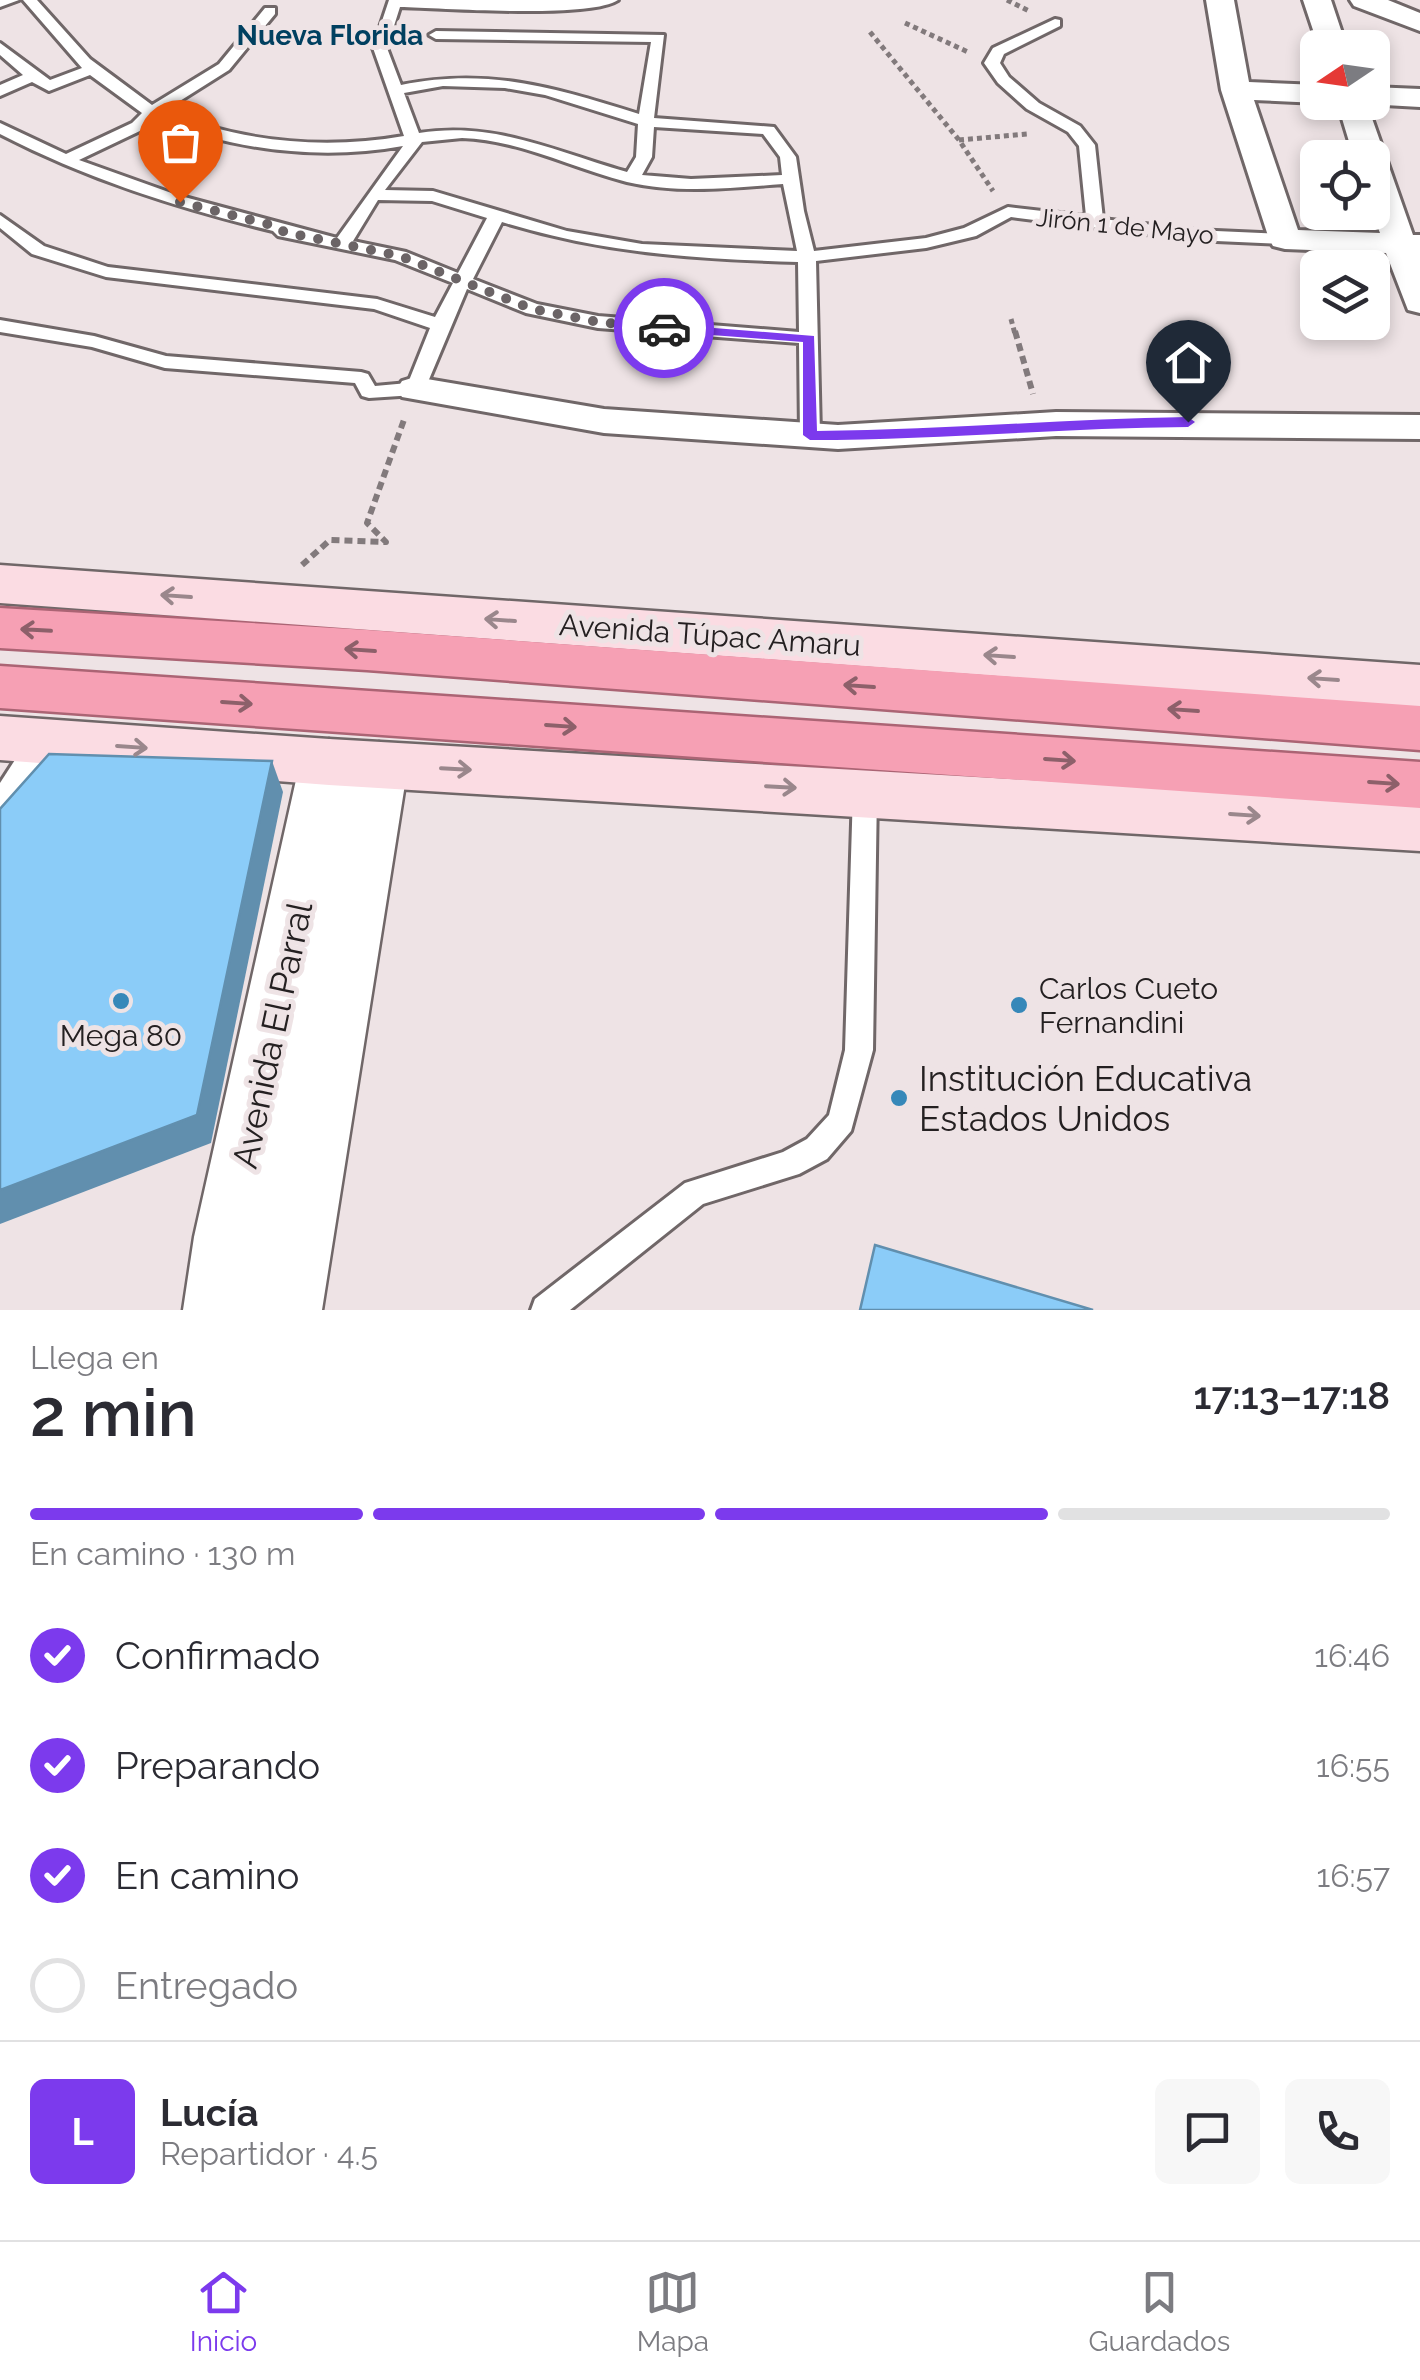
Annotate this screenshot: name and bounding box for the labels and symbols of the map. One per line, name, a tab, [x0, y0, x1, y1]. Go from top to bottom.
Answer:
district label: Nueva Florida	[237, 19, 423, 52]
north arrow	[1300, 30, 1390, 120]
pin	[138, 100, 223, 203]
street label: Jirón 1 de Mayo	[1035, 202, 1215, 250]
courier	[614, 278, 714, 378]
pin	[1146, 320, 1231, 423]
one-way arrow	[160, 587, 192, 606]
street label: Avenida Túpac Amaru	[558, 607, 862, 663]
one-way arrow	[484, 610, 516, 629]
one-way arrow	[20, 620, 52, 639]
one-way arrow	[345, 640, 377, 659]
one-way arrow	[983, 646, 1015, 665]
one-way arrow	[1307, 669, 1339, 688]
one-way arrow	[843, 677, 876, 696]
one-way arrow	[220, 694, 252, 713]
one-way arrow	[1168, 701, 1200, 720]
one-way arrow	[545, 717, 577, 736]
one-way arrow	[116, 738, 148, 757]
one-way arrow	[1043, 751, 1076, 770]
one-way arrow	[440, 760, 472, 779]
one-way arrow	[1368, 774, 1400, 793]
one-way arrow	[764, 778, 796, 797]
one-way arrow	[1229, 806, 1261, 825]
street label: Avenida El Parral	[224, 898, 320, 1172]
place label: Carlos Cueto Fernandini	[1039, 971, 1218, 1040]
marker: Mega 80	[110, 990, 132, 1012]
marker: Carlos Cueto Fernandini	[1008, 994, 1030, 1016]
place label: Mega 80	[60, 1018, 182, 1053]
place label: Institución Educativa Estados Unidos	[919, 1058, 1252, 1139]
marker: Institución Educativa Estados Unidos	[888, 1087, 910, 1109]

